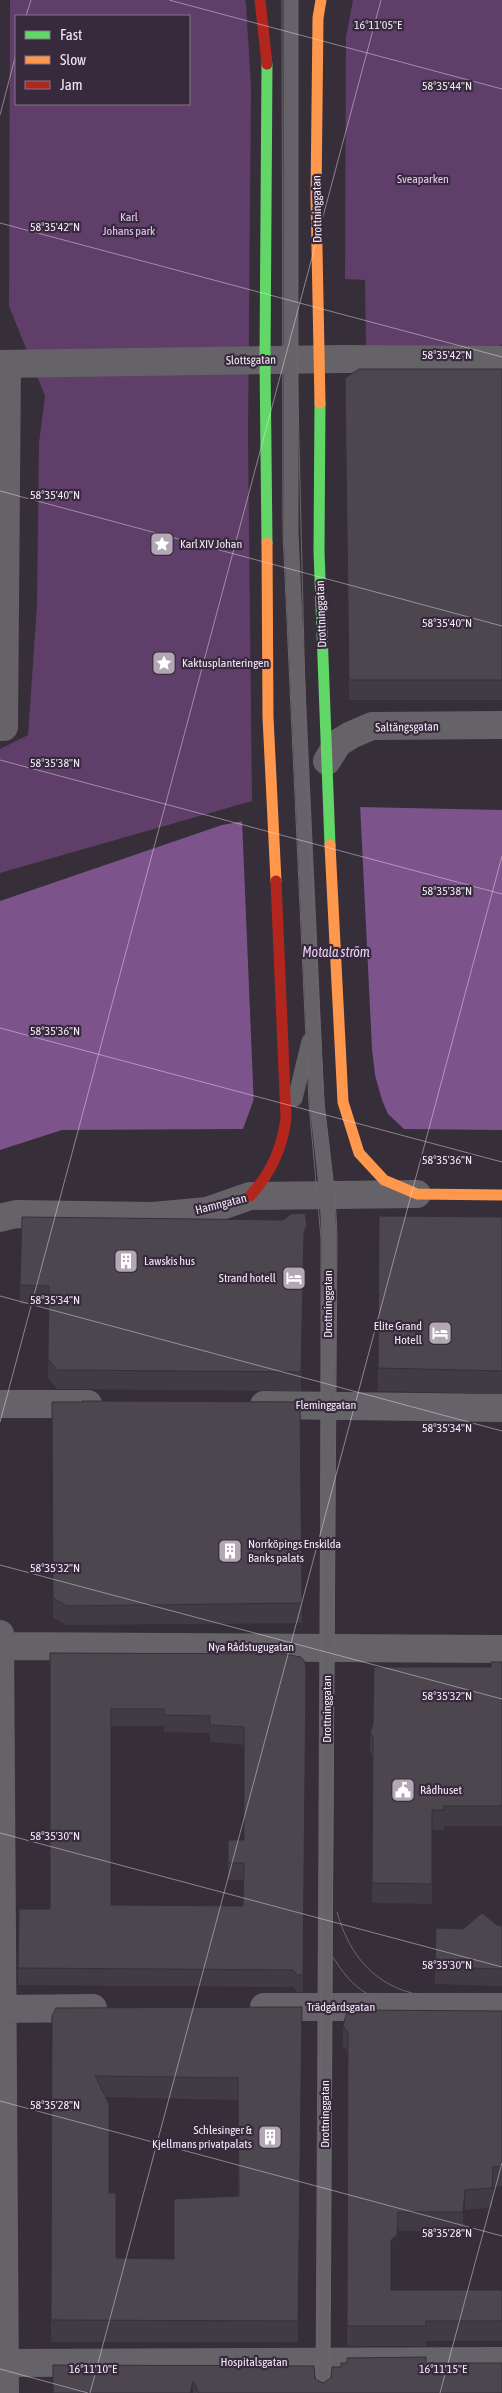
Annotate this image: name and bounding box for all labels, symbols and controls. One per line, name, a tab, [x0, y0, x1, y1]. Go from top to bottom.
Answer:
legend	[15, 15, 190, 105]
text: 16°11'05"E	[354, 18, 402, 32]
text: Fast	[60, 26, 82, 43]
text: Slow	[60, 51, 86, 68]
text: Jam	[60, 76, 83, 93]
text: 58°35'44"N	[422, 79, 472, 93]
park label: Sveaparken	[397, 172, 449, 186]
street label: Drottninggatan	[309, 175, 325, 243]
park label: Karl Johans park	[103, 210, 156, 238]
text: 58°35'42"N	[30, 220, 80, 234]
text: 58°35'42"N	[422, 348, 472, 362]
street label: Slottsgatan	[226, 353, 276, 367]
text: 58°35'40"N	[30, 488, 80, 502]
place icon: Karl XIV Johan	[149, 531, 175, 557]
place label: Karl XIV Johan	[180, 537, 242, 551]
street label: Drottninggatan	[313, 580, 329, 648]
text: 58°35'40"N	[422, 616, 472, 630]
place icon: Kaktusplanteringen	[151, 650, 177, 676]
place label: Kaktusplanteringen	[182, 656, 269, 670]
street label: Saltängsgatan	[375, 719, 439, 735]
text: 58°35'38"N	[30, 756, 80, 770]
text: 58°35'38"N	[422, 884, 472, 898]
water label: Motala ström	[302, 944, 370, 960]
text: 58°35'36"N	[30, 1024, 80, 1038]
text: 58°35'36"N	[422, 1153, 472, 1167]
street label: Hamngatan	[194, 1191, 248, 1217]
building icon: Lawskis hus	[113, 1248, 139, 1274]
place label: Lawskis hus	[144, 1254, 195, 1268]
hotel icon: Strand hotell	[281, 1265, 307, 1291]
street label: Drottninggatan	[321, 1270, 335, 1338]
place label: Strand hotell	[219, 1271, 277, 1285]
text: 58°35'34"N	[30, 1293, 80, 1307]
place label: Elite Grand Hotell	[374, 1319, 423, 1347]
hotel icon: Elite Grand Hotell	[427, 1320, 453, 1346]
street label: Fleminggatan	[296, 1398, 356, 1412]
text: 58°35'34"N	[422, 1421, 472, 1435]
place label: Norrköpings Enskilda Banks palats	[248, 1537, 341, 1565]
building icon: Norrköpings Enskilda Banks palats	[217, 1538, 243, 1564]
text: 58°35'32"N	[30, 1561, 80, 1575]
street label: Nya Rådstugugatan	[208, 1640, 294, 1654]
street label: Drottninggatan	[320, 1675, 334, 1743]
text: 58°35'32"N	[422, 1689, 472, 1703]
public building icon: Rådhuset	[390, 1777, 416, 1803]
place label: Rådhuset	[420, 1783, 463, 1797]
text: 58°35'30"N	[30, 1829, 80, 1843]
text: 58°35'30"N	[422, 1958, 472, 1972]
street label: Trädgårdsgatan	[307, 2000, 375, 2014]
street label: Drottninggatan	[318, 2080, 332, 2148]
text: 58°35'28"N	[30, 2098, 80, 2112]
place label: Schlesinger & Kjellmans privatpalats	[152, 2123, 253, 2151]
building icon: Schlesinger & Kjellmans privatpalats	[257, 2124, 283, 2150]
text: 58°35'28"N	[422, 2226, 472, 2240]
street label: Hospitalsgatan	[220, 2355, 288, 2369]
text: 16°11'10"E	[69, 2362, 117, 2376]
text: 16°11'15"E	[419, 2362, 467, 2376]

